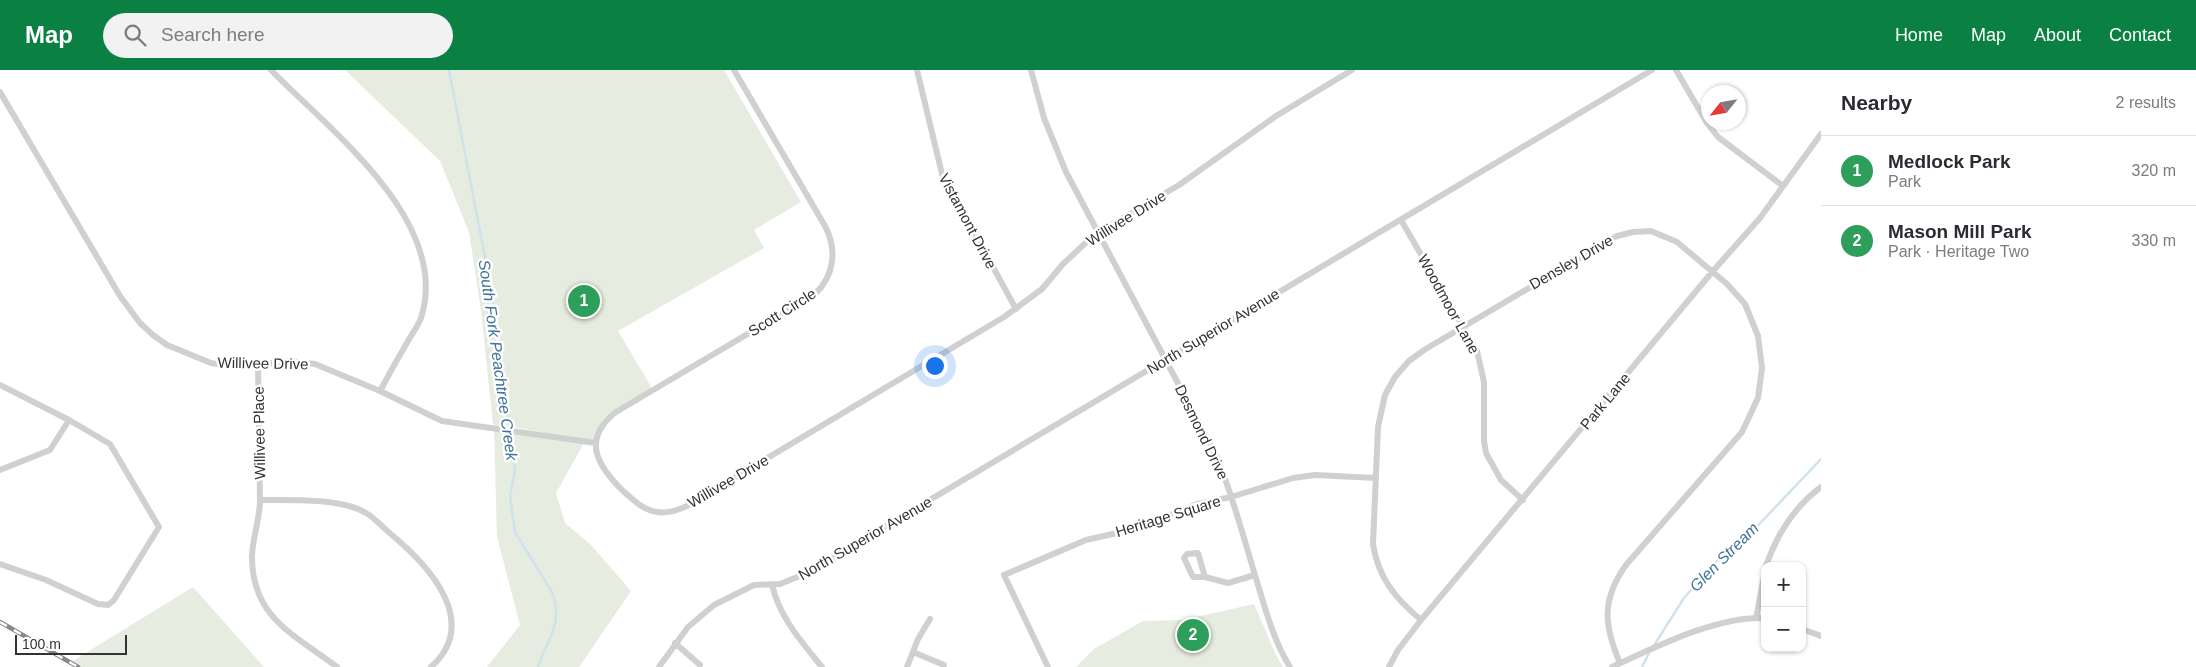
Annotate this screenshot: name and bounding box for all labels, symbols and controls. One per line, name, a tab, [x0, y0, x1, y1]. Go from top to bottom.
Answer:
search box	[103, 13, 453, 58]
text: Map	[25, 21, 73, 48]
icon: search	[121, 21, 149, 49]
text: Search here	[161, 24, 265, 45]
text: Home	[1895, 25, 1943, 45]
text: Map	[1971, 25, 2006, 45]
text: About	[2034, 25, 2081, 45]
text: Contact	[2109, 25, 2171, 45]
north arrow	[1701, 85, 1746, 130]
text: Nearby	[1841, 91, 1912, 114]
text: 2 results	[2116, 94, 2176, 111]
text: Medlock Park	[1888, 151, 2011, 172]
text: 1	[1853, 162, 1861, 179]
text: 320 m	[2132, 162, 2176, 179]
street label: Vistamont Drive	[936, 170, 1000, 272]
text: Park	[1888, 173, 1921, 190]
street label: Willivee Drive	[1083, 187, 1169, 249]
text: Mason Mill Park	[1888, 221, 2032, 242]
street label: Densley Drive	[1526, 231, 1616, 293]
text: 2	[1853, 232, 1861, 249]
text: 330 m	[2132, 232, 2176, 249]
text: Park · Heritage Two	[1888, 243, 2029, 260]
street label: Woodmoor Lane	[1415, 252, 1483, 356]
water label: South Fork Peachtree Creek	[475, 258, 521, 463]
pin: 1	[568, 282, 600, 320]
street label: Scott Circle	[745, 284, 819, 340]
street label: North Superior Avenue	[1144, 285, 1282, 377]
your location	[922, 353, 948, 379]
street label: Willivee Drive	[217, 354, 309, 372]
street label: Park Lane	[1577, 369, 1633, 433]
street label: Desmond Drive	[1172, 382, 1232, 482]
street label: Willivee Place	[250, 386, 268, 480]
street label: Willivee Drive	[684, 451, 772, 511]
street label: Heritage Square	[1113, 492, 1223, 540]
street label: North Superior Avenue	[795, 493, 935, 583]
water label: Glen Stream	[1686, 519, 1762, 595]
map controls	[1761, 562, 1806, 652]
button: +	[1761, 562, 1806, 607]
button: −	[1761, 607, 1806, 652]
pin: 2	[1177, 616, 1209, 654]
scale bar	[15, 632, 128, 655]
text: 100 m	[22, 636, 61, 652]

